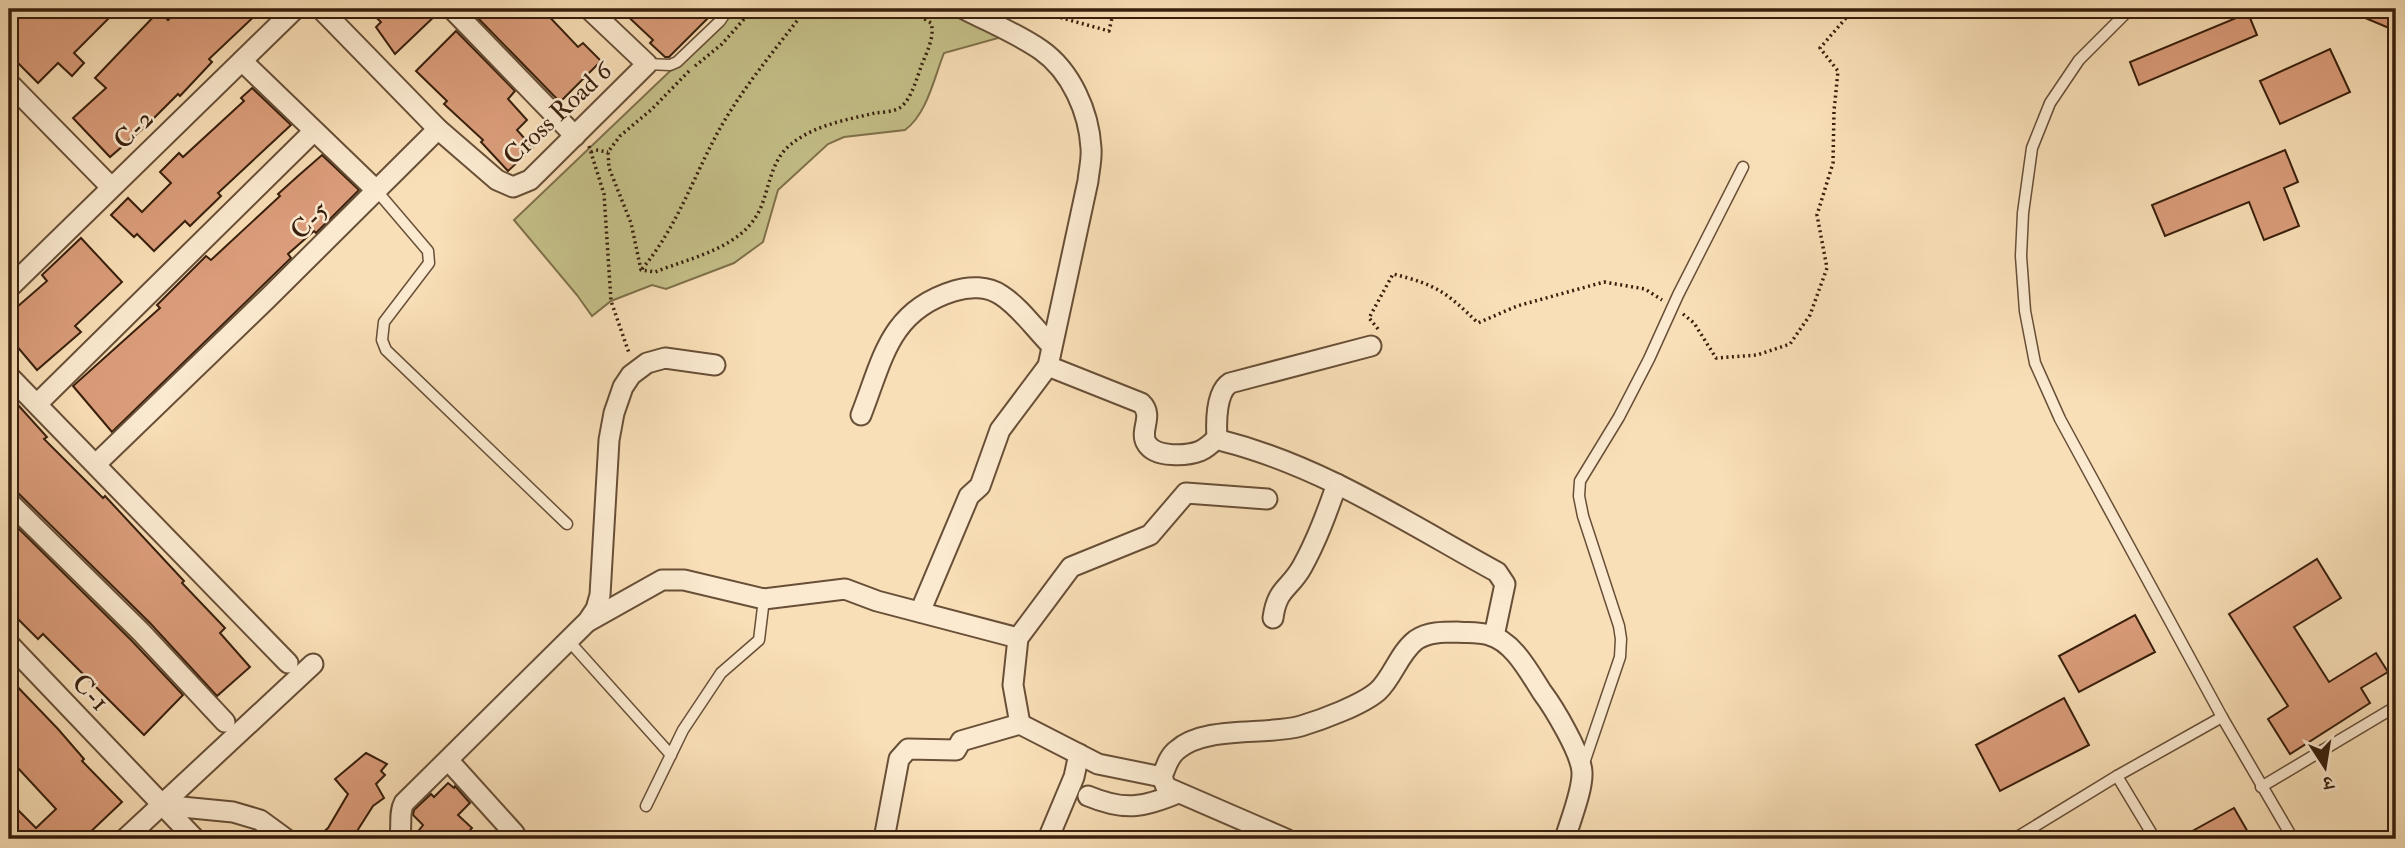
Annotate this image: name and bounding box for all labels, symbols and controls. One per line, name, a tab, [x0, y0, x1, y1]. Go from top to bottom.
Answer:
street label: Cross Road 6	[497, 54, 620, 172]
street label: C-2	[107, 103, 160, 156]
street label: C-5	[284, 194, 336, 247]
street label: C-1	[65, 667, 115, 718]
north arrow	[2290, 732, 2360, 802]
text: उ	[2320, 769, 2338, 796]

